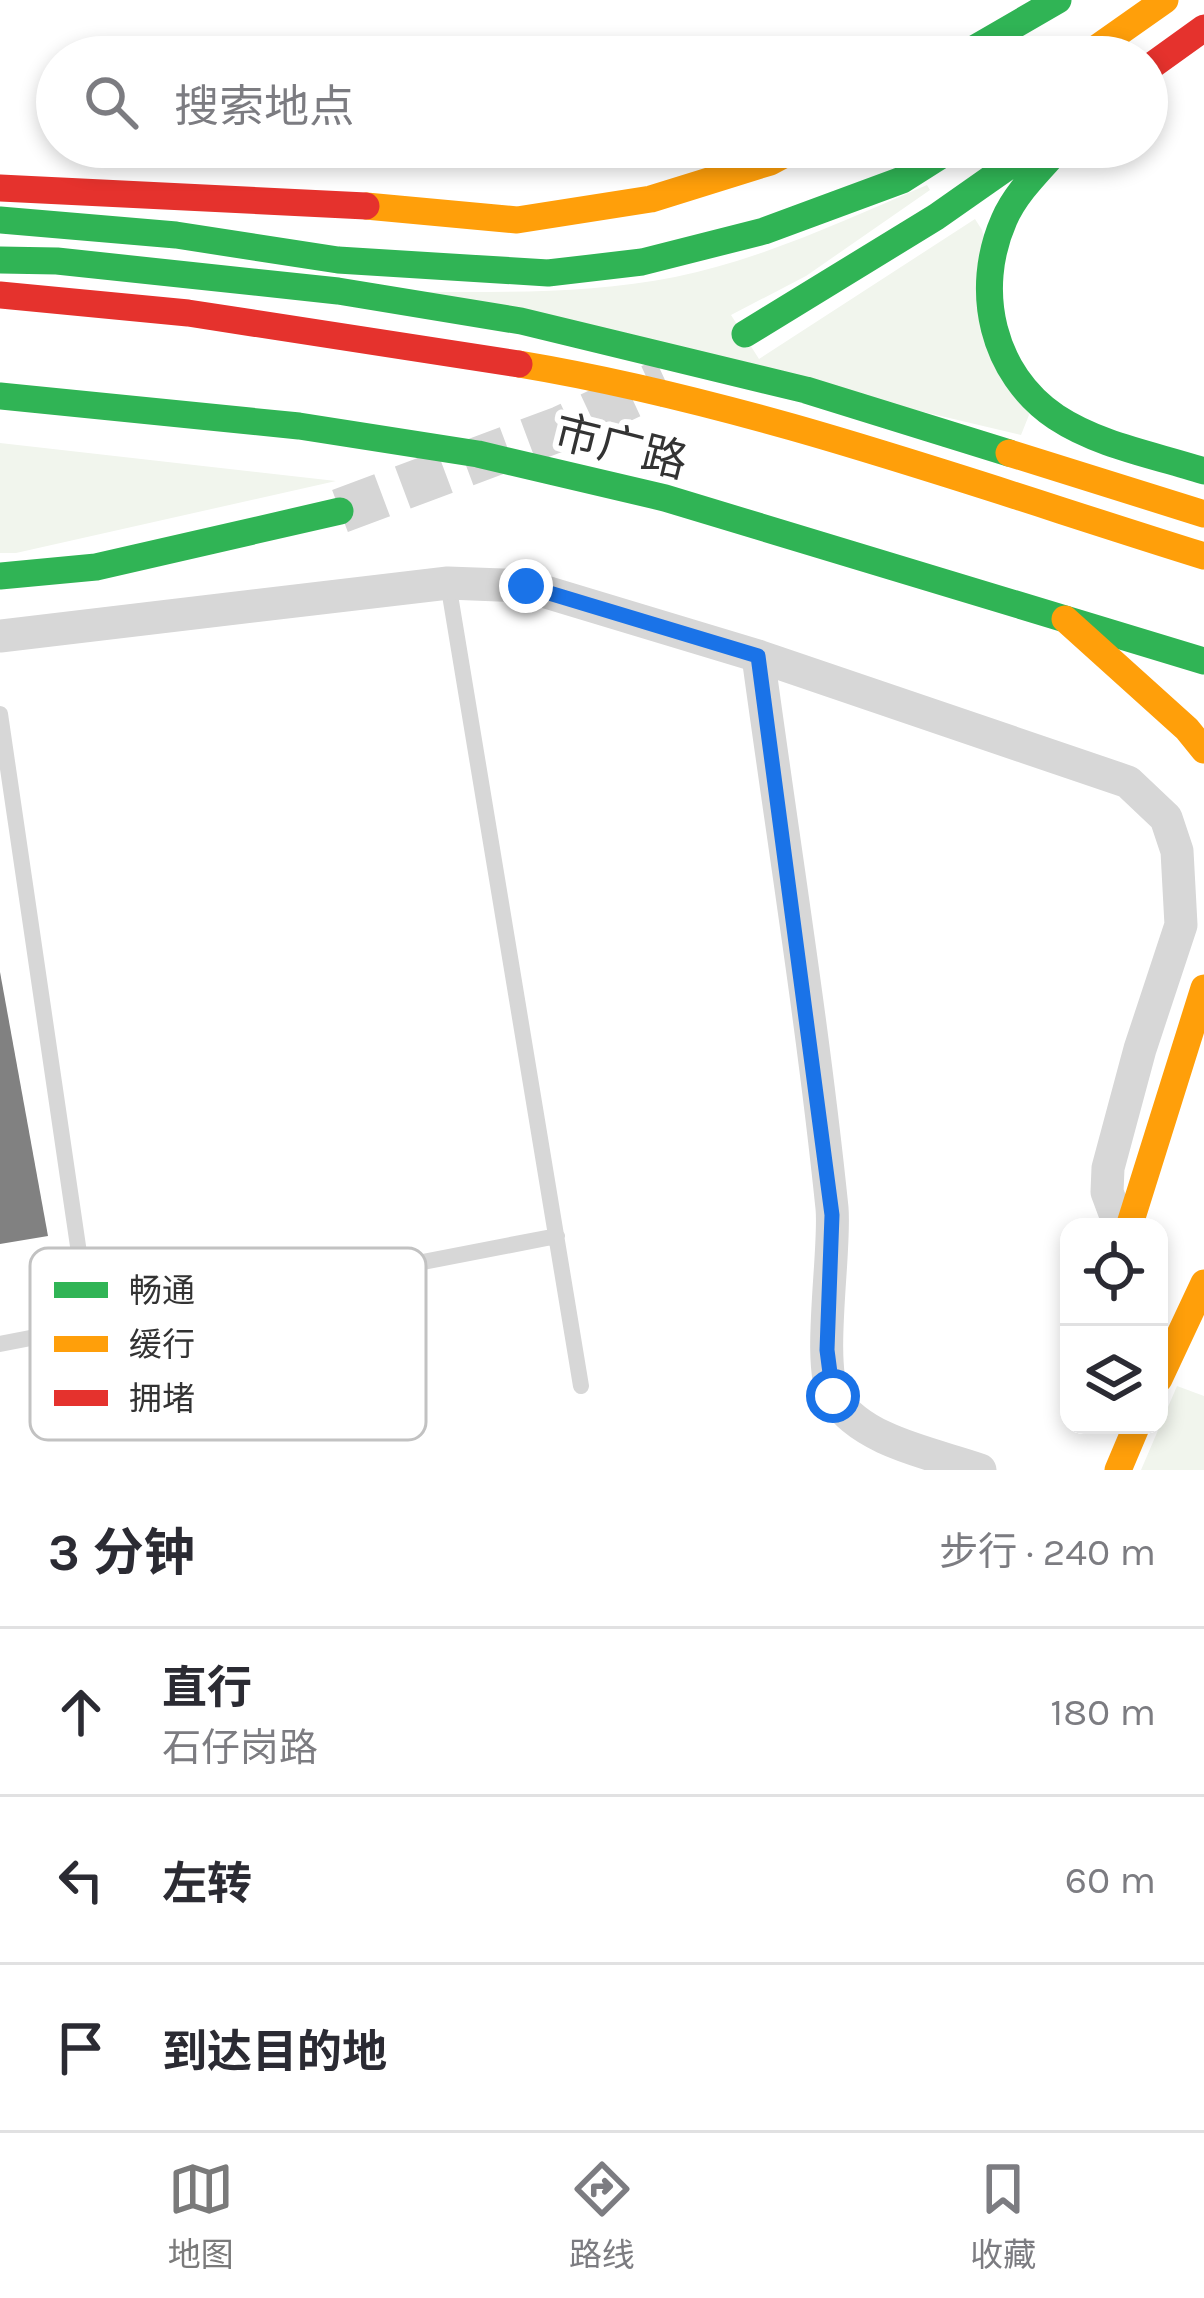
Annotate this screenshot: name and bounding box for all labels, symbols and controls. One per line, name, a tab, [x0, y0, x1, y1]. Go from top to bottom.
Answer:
search box	[36, 36, 1168, 168]
icon: search	[78, 69, 144, 135]
text: 搜索地点	[174, 81, 354, 133]
street label: 市广路	[549, 405, 693, 489]
route end	[499, 559, 553, 613]
map controls	[1060, 1218, 1168, 1434]
button: locate	[1060, 1218, 1168, 1326]
legend	[30, 1248, 426, 1440]
text: 畅通	[129, 1272, 195, 1310]
text: 缓行	[129, 1326, 195, 1364]
button: layers	[1060, 1326, 1168, 1434]
route start	[806, 1369, 860, 1423]
text: 拥堵	[129, 1380, 195, 1418]
text: 3 分钟	[48, 1523, 195, 1583]
text: 步行 · 240 m	[939, 1529, 1156, 1575]
text: 直行	[162, 1662, 252, 1714]
icon: ahead	[48, 1679, 114, 1745]
text: 180 m	[1050, 1689, 1156, 1735]
text: 石仔岗路	[162, 1725, 318, 1771]
icon: left	[48, 1847, 114, 1913]
text: 60 m	[1065, 1857, 1156, 1903]
text: 左转	[162, 1858, 252, 1910]
icon: arrive	[48, 2015, 114, 2081]
text: 到达目的地	[162, 2026, 387, 2078]
tab: 地图	[168, 2156, 234, 2276]
tab: 路线	[569, 2156, 635, 2276]
tab: 收藏	[970, 2156, 1036, 2276]

